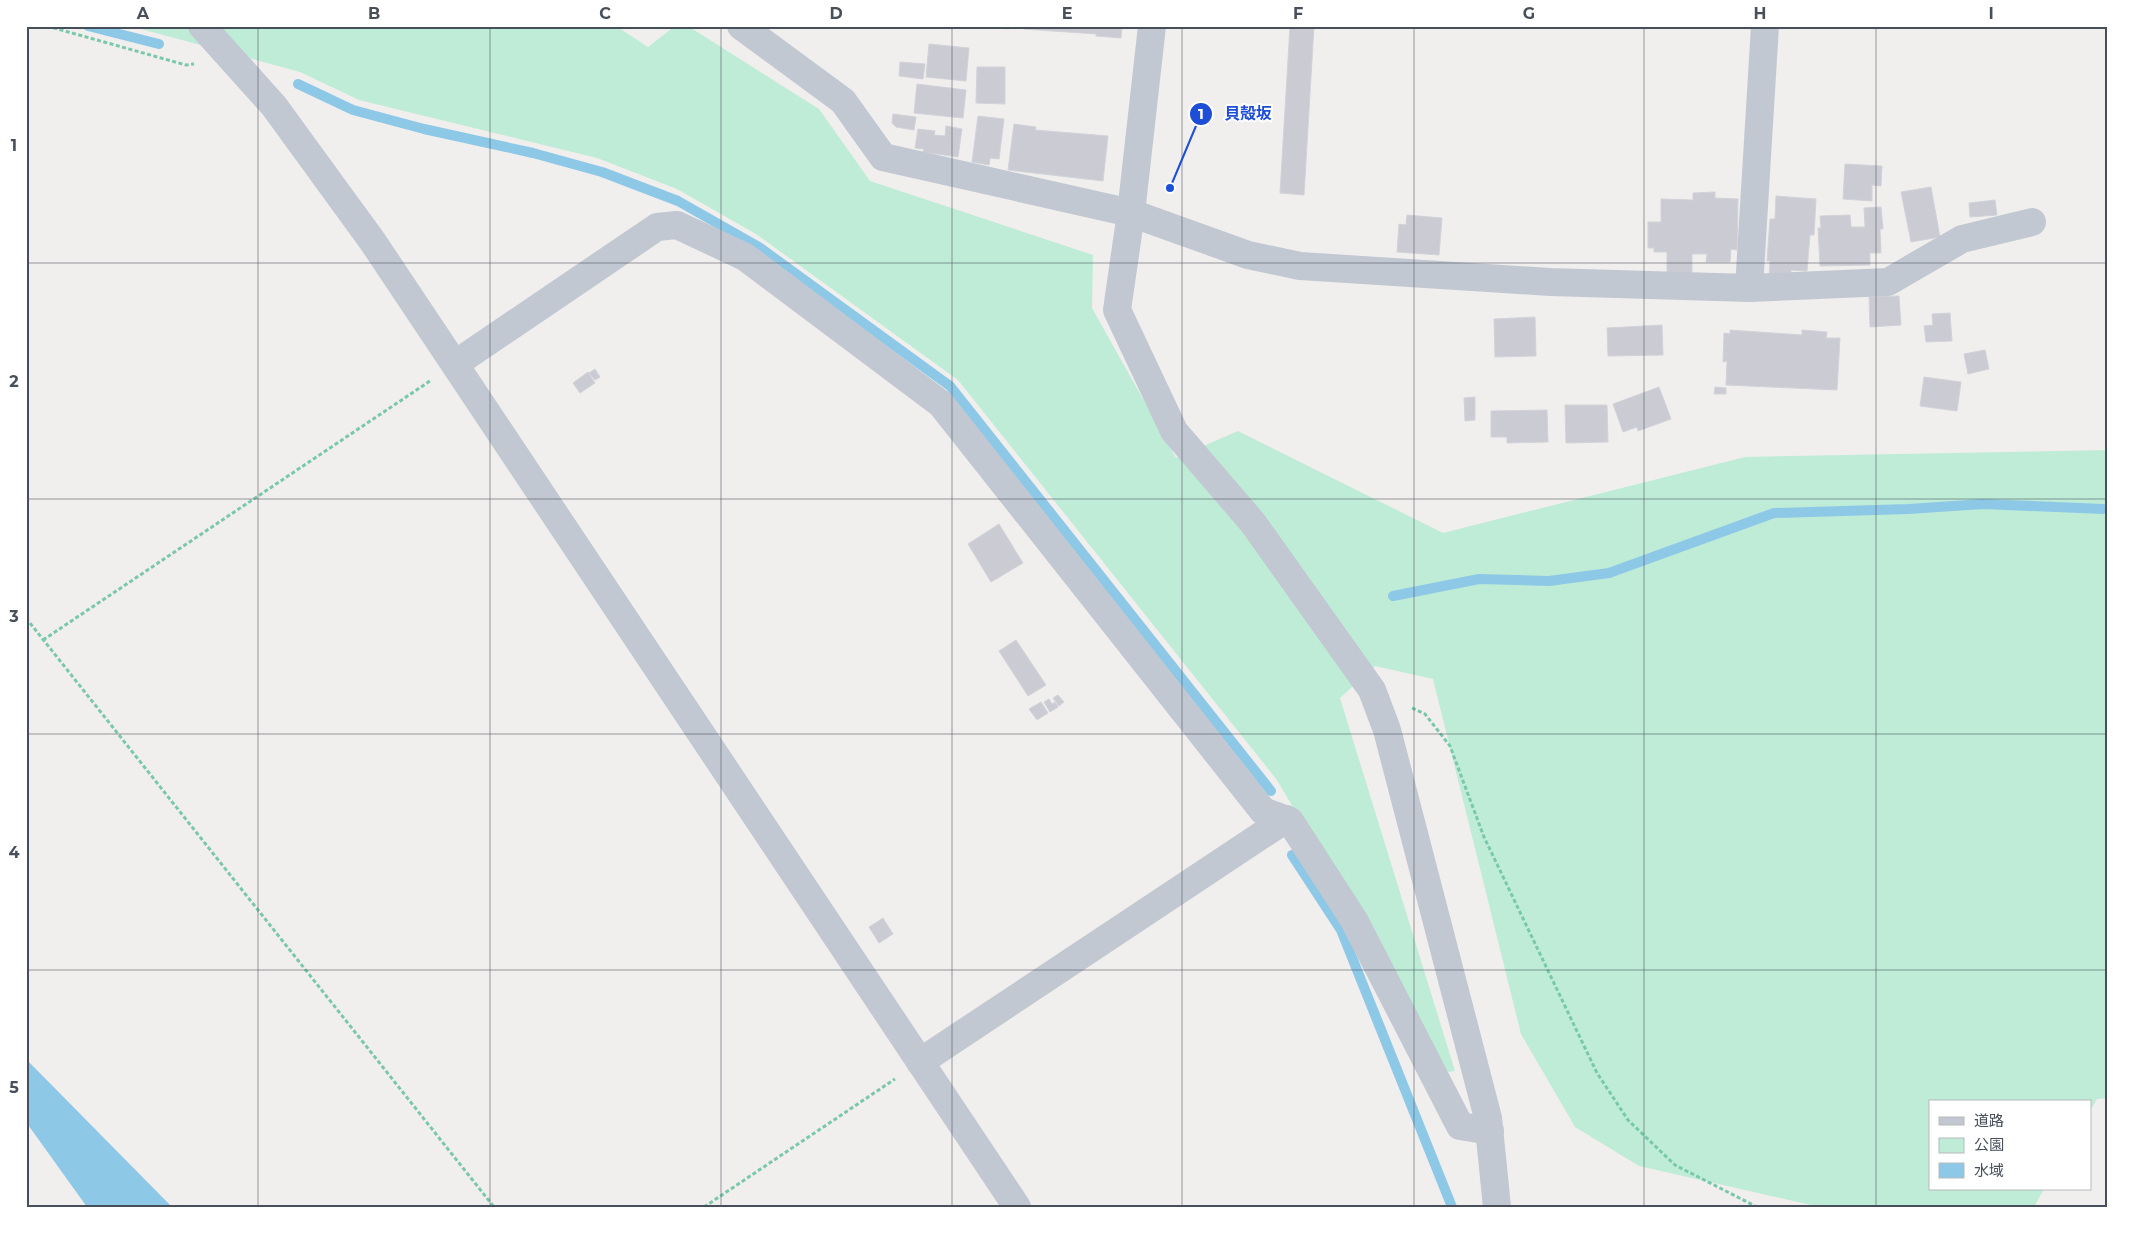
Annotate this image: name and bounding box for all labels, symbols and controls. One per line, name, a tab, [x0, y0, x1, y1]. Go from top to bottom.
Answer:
text: A	[136, 4, 150, 23]
text: B	[368, 4, 380, 23]
text: C	[599, 4, 611, 23]
text: D	[829, 4, 843, 23]
text: E	[1062, 4, 1072, 23]
text: F	[1293, 4, 1303, 23]
text: G	[1523, 4, 1535, 23]
text: H	[1754, 4, 1766, 23]
text: I	[1988, 4, 1994, 23]
callout: 貝殻坂	[1189, 98, 1282, 129]
text: 1	[1198, 104, 1204, 123]
text: 貝殻坂	[1224, 104, 1272, 123]
text: 1	[11, 136, 17, 155]
text: 2	[9, 372, 19, 391]
text: 3	[8, 607, 19, 626]
text: 4	[8, 843, 20, 862]
text: 5	[9, 1078, 19, 1097]
legend	[1929, 1100, 2092, 1190]
text: 道路	[1974, 1111, 2004, 1130]
text: 公園	[1974, 1135, 2004, 1154]
text: 水域	[1974, 1161, 2004, 1180]

